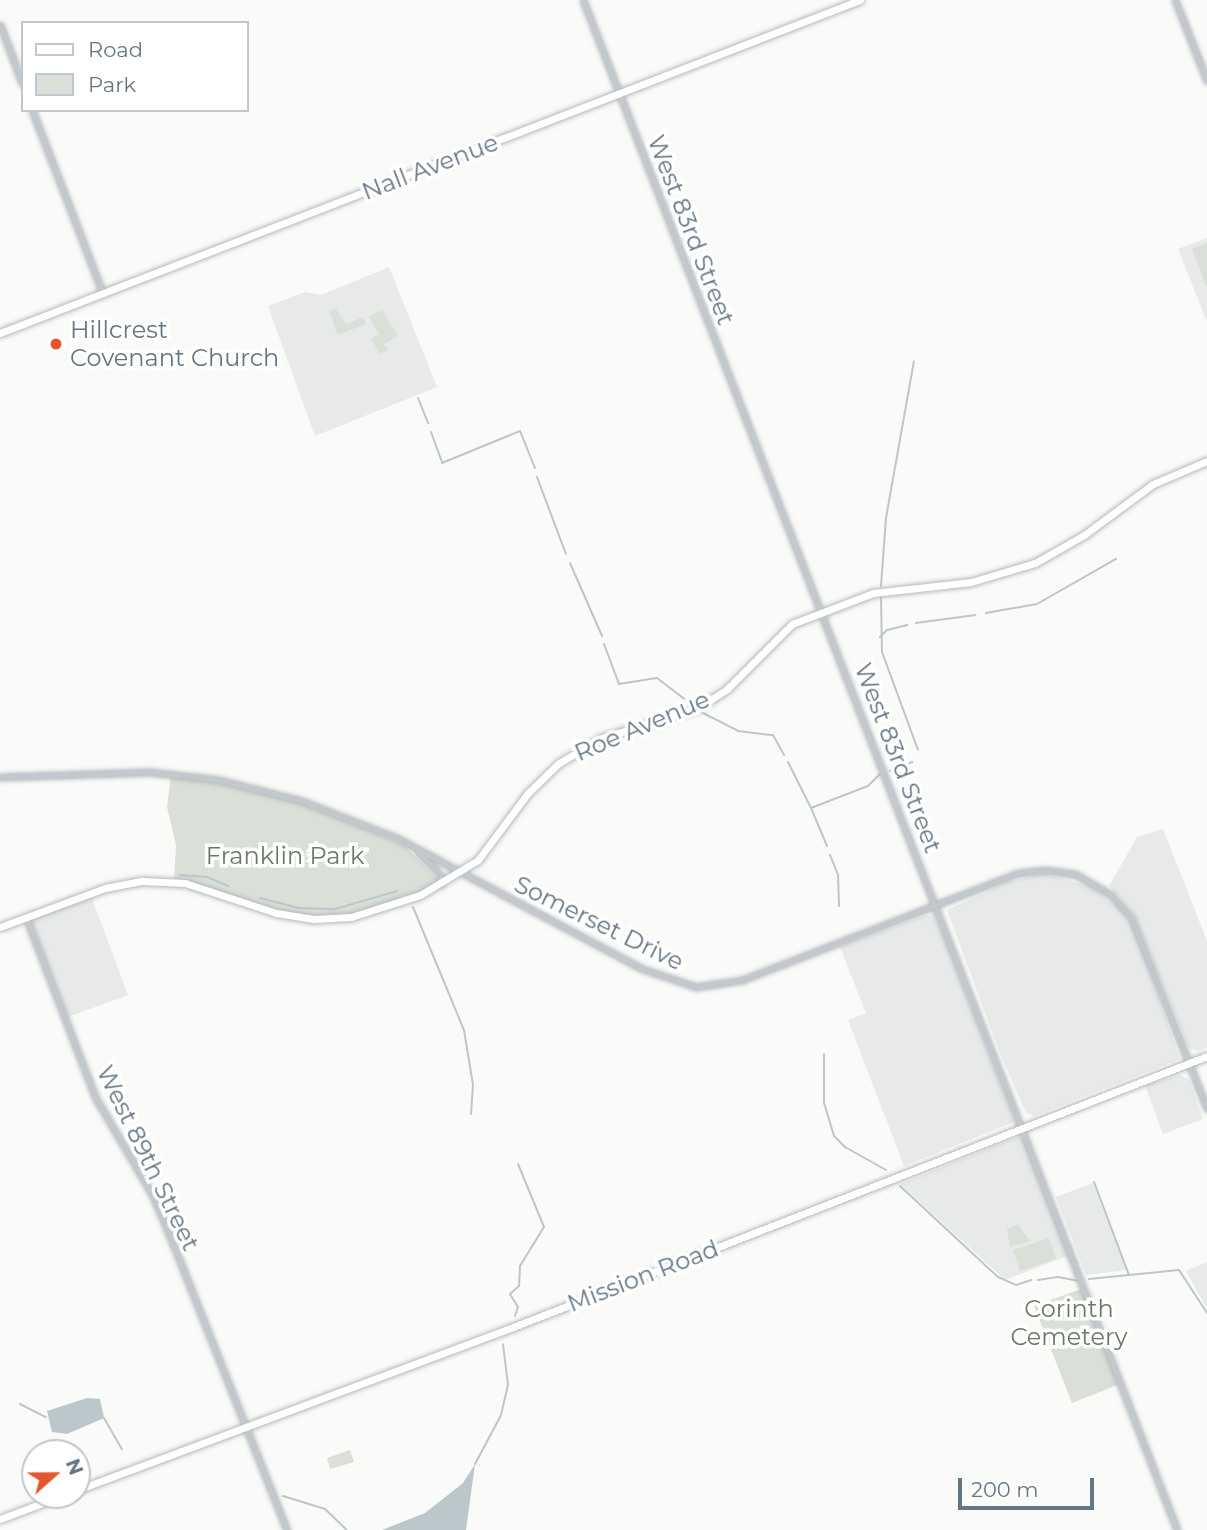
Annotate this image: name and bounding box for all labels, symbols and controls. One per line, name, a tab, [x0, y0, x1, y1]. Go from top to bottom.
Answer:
legend	[21, 21, 248, 112]
text: Road	[88, 37, 143, 62]
text: Park	[88, 72, 136, 97]
street label: Nall Avenue	[358, 128, 502, 206]
street label: West 83rd Street	[642, 131, 740, 329]
place label: Hillcrest Covenant Church	[70, 316, 279, 372]
marker: Hillcrest Covenant Church	[48, 336, 64, 352]
street label: West 83rd Street	[849, 659, 947, 857]
street label: Roe Avenue	[570, 685, 714, 767]
park label: Franklin Park	[206, 842, 364, 870]
street label: Somerset Drive	[510, 870, 688, 976]
street label: West 89th Street	[91, 1061, 205, 1255]
street label: Mission Road	[563, 1234, 723, 1318]
park label: Corinth Cemetery	[1010, 1295, 1128, 1351]
north arrow	[21, 1439, 91, 1509]
text: N	[61, 1456, 88, 1478]
scale bar	[962, 1464, 1098, 1508]
text: 200 m	[971, 1477, 1038, 1502]

